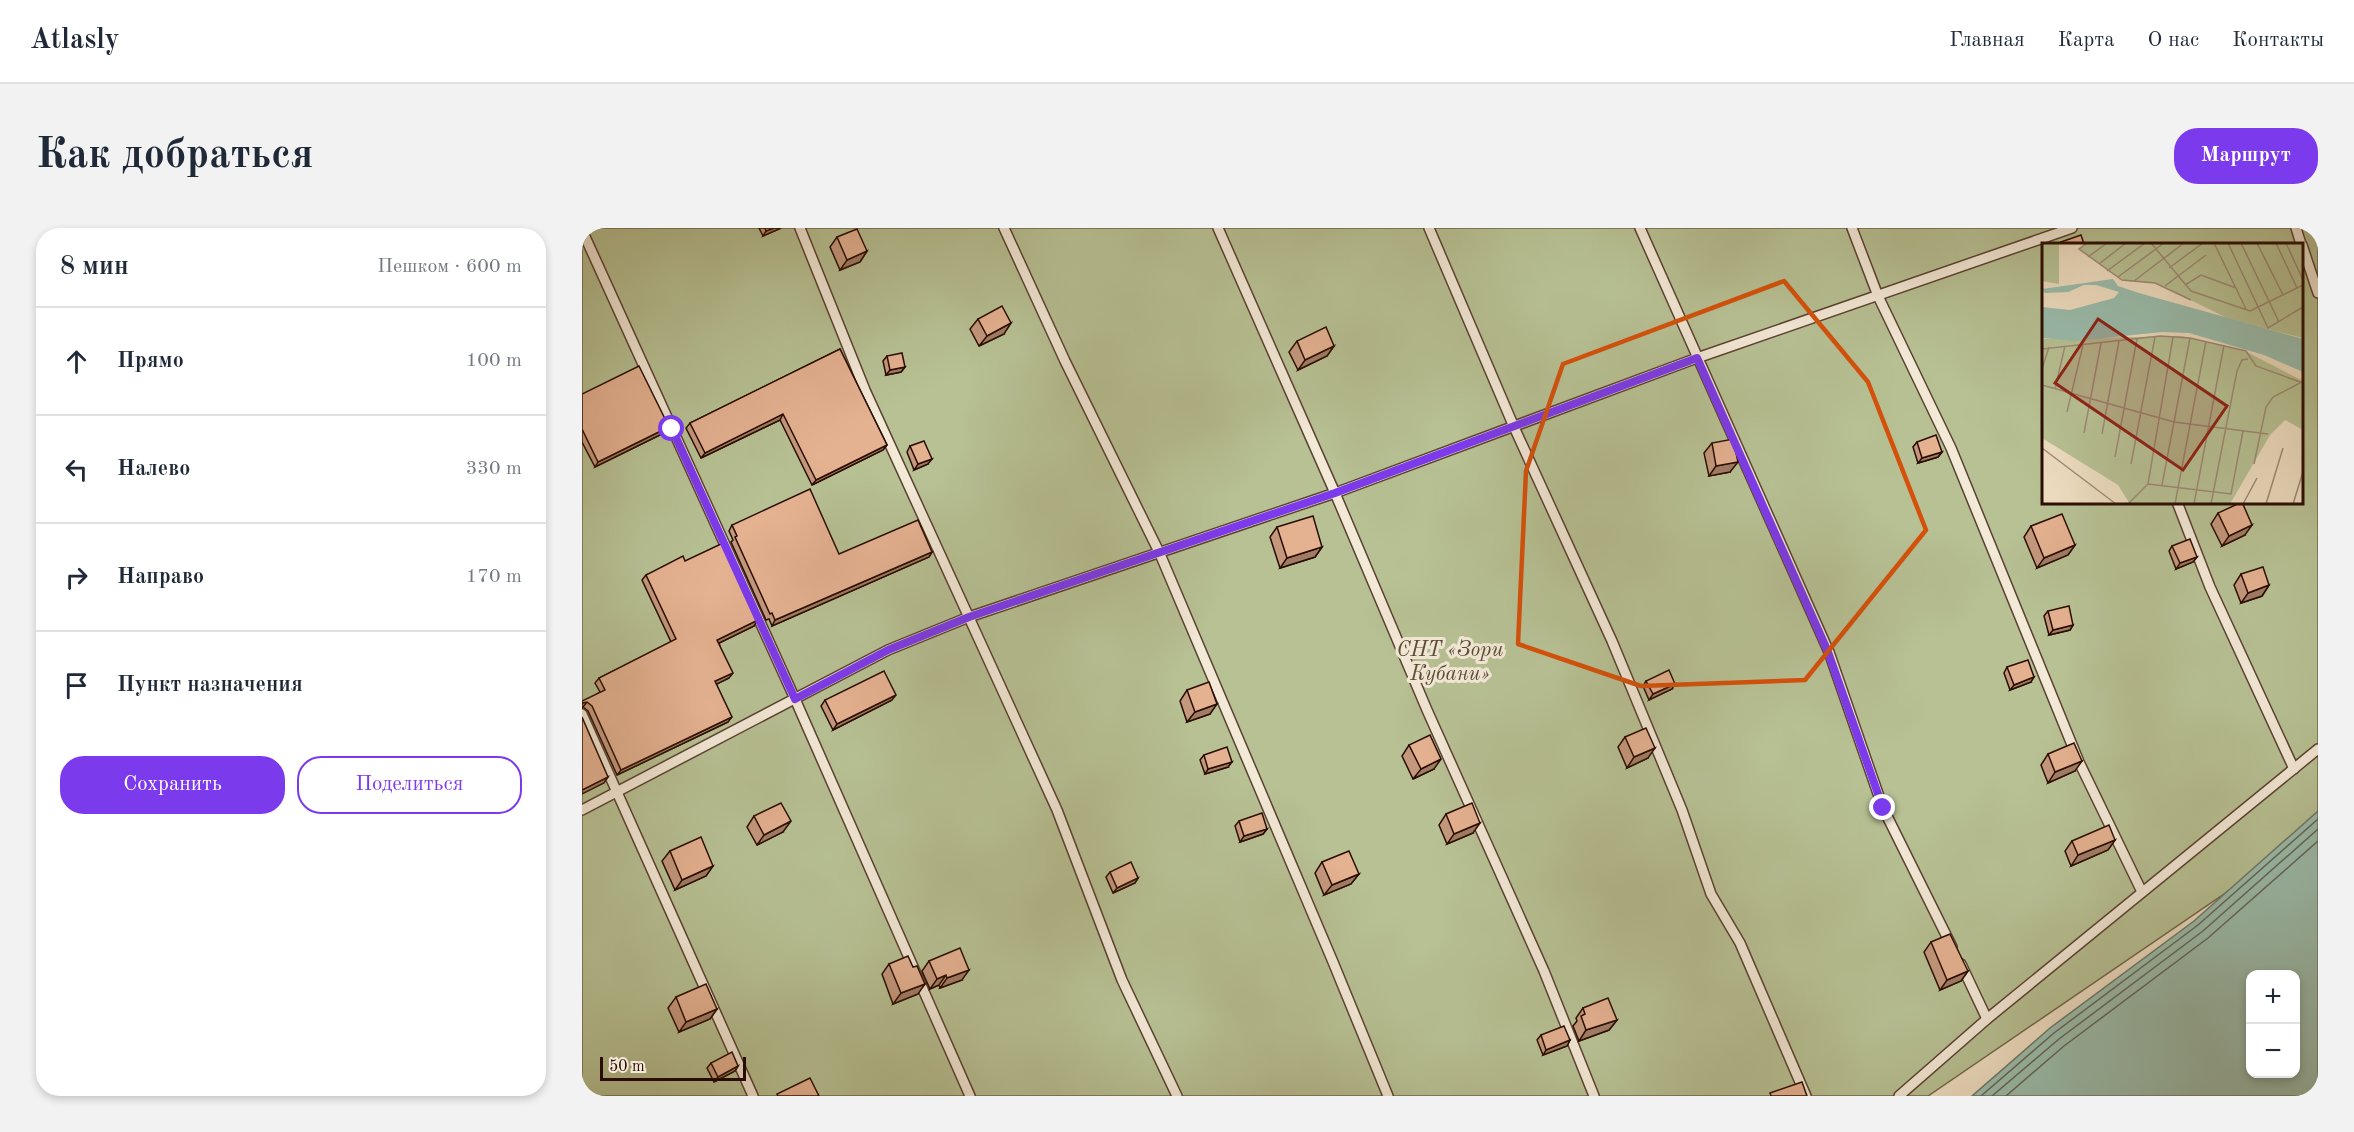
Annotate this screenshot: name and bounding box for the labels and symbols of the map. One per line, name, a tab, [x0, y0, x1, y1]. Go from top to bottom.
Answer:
inset map	[2042, 243, 2303, 504]
route start	[658, 415, 684, 441]
park label: СНТ «Зори Кубани»	[1397, 639, 1503, 685]
route end	[1869, 794, 1895, 820]
scale bar	[600, 1054, 746, 1082]

